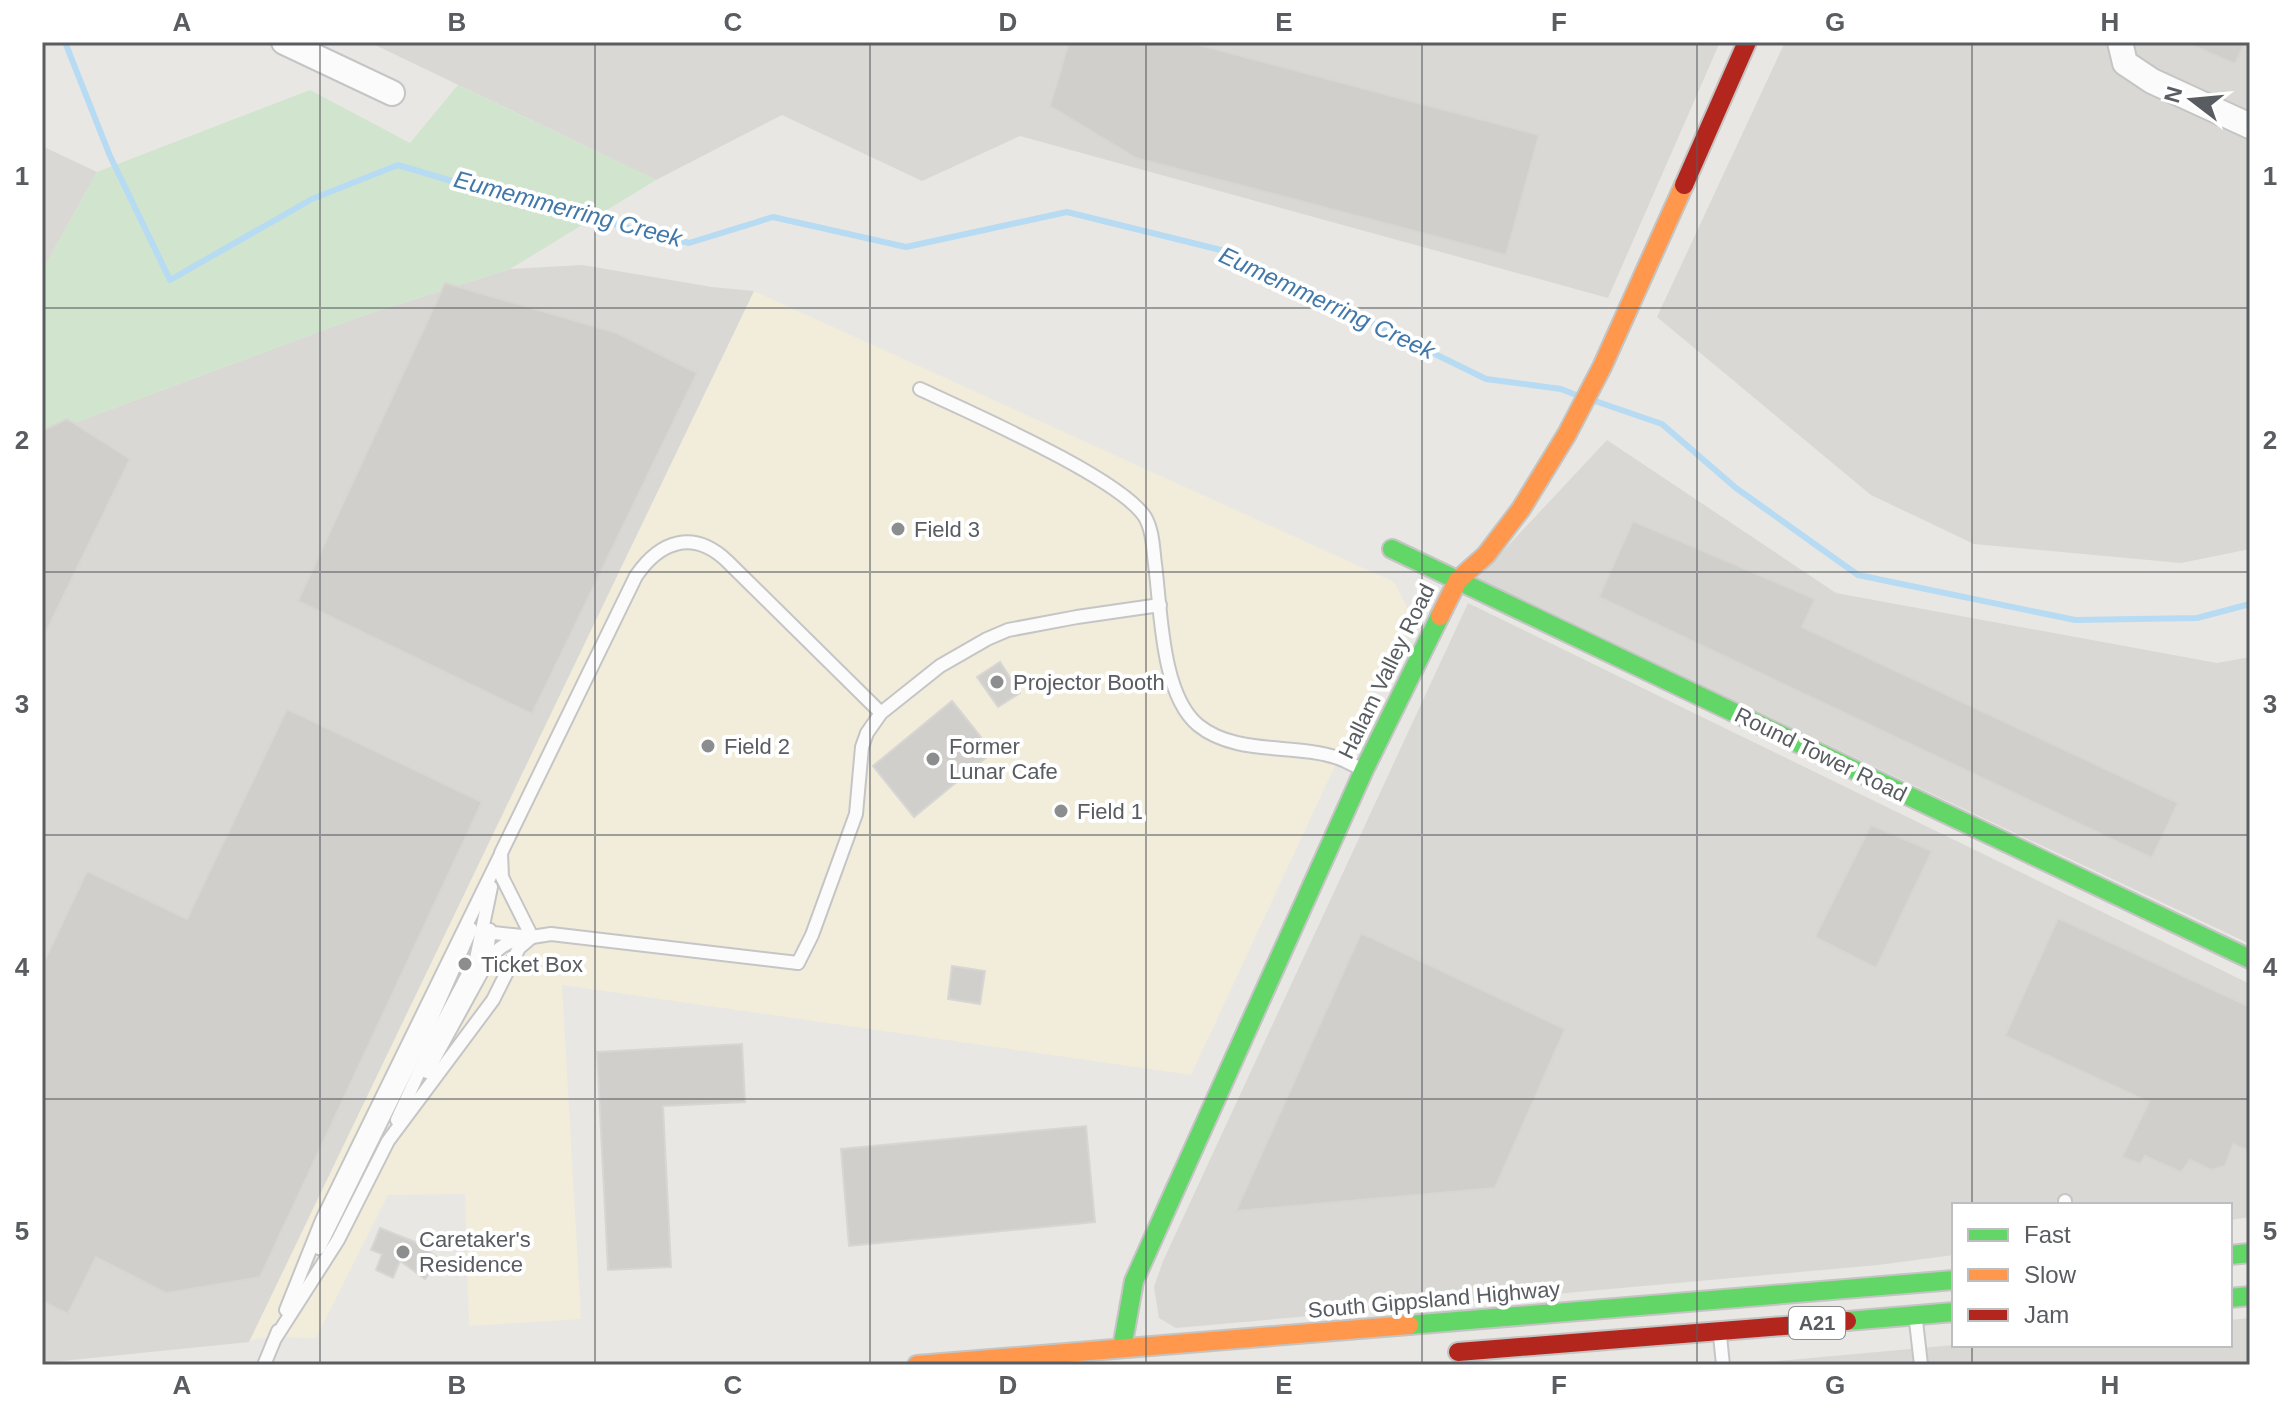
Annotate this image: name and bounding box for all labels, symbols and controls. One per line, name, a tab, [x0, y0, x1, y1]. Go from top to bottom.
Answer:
text: A	[173, 7, 192, 37]
text: B	[448, 7, 466, 37]
text: C	[724, 7, 743, 37]
text: D	[999, 7, 1017, 37]
text: E	[1275, 7, 1293, 37]
text: F	[1551, 7, 1567, 37]
text: G	[1825, 7, 1845, 37]
text: H	[2101, 7, 2119, 37]
north arrow	[2152, 60, 2232, 140]
text: N	[2159, 84, 2187, 106]
text: 1	[15, 161, 29, 191]
text: 1	[2263, 161, 2277, 191]
water label: Eumemmerring Creek	[451, 165, 687, 252]
water label: Eumemmerring Creek	[1215, 241, 1441, 365]
text: 2	[15, 425, 29, 455]
text: 2	[2263, 425, 2277, 455]
place label: Field 3	[914, 517, 980, 542]
marker: Field 3	[889, 520, 907, 538]
street label: Hallam Valley Road	[1333, 580, 1440, 763]
place label: Projector Booth	[1013, 670, 1165, 695]
marker: Projector Booth	[988, 673, 1006, 691]
text: 3	[15, 689, 29, 719]
text: 3	[2263, 689, 2277, 719]
street label: Round Tower Road	[1731, 702, 1911, 807]
place label: Field 2	[724, 734, 790, 759]
place label: Former Lunar Cafe	[949, 734, 1058, 784]
marker: Field 2	[699, 737, 717, 755]
marker: Former Lunar Cafe	[924, 750, 942, 768]
place label: Field 1	[1077, 799, 1143, 824]
marker: Field 1	[1052, 802, 1070, 820]
text: 4	[15, 952, 30, 982]
place label: Ticket Box	[481, 952, 583, 977]
text: 4	[2263, 952, 2278, 982]
marker: Ticket Box	[456, 955, 474, 973]
legend	[1952, 1203, 2232, 1347]
text: 5	[15, 1216, 29, 1246]
text: 5	[2263, 1216, 2277, 1246]
text: Fast	[2024, 1221, 2071, 1248]
place label: Caretaker's Residence	[419, 1227, 531, 1277]
marker: Caretaker's Residence	[394, 1243, 412, 1261]
text: Slow	[2024, 1261, 2077, 1288]
street label: South Gippsland Highway	[1307, 1276, 1561, 1323]
text: Jam	[2024, 1301, 2069, 1328]
road number: A21	[1789, 1307, 1845, 1339]
text: A	[173, 1370, 192, 1400]
text: B	[448, 1370, 466, 1400]
text: C	[724, 1370, 743, 1400]
text: D	[999, 1370, 1017, 1400]
text: E	[1275, 1370, 1293, 1400]
text: F	[1551, 1370, 1567, 1400]
text: G	[1825, 1370, 1845, 1400]
text: H	[2101, 1370, 2119, 1400]

